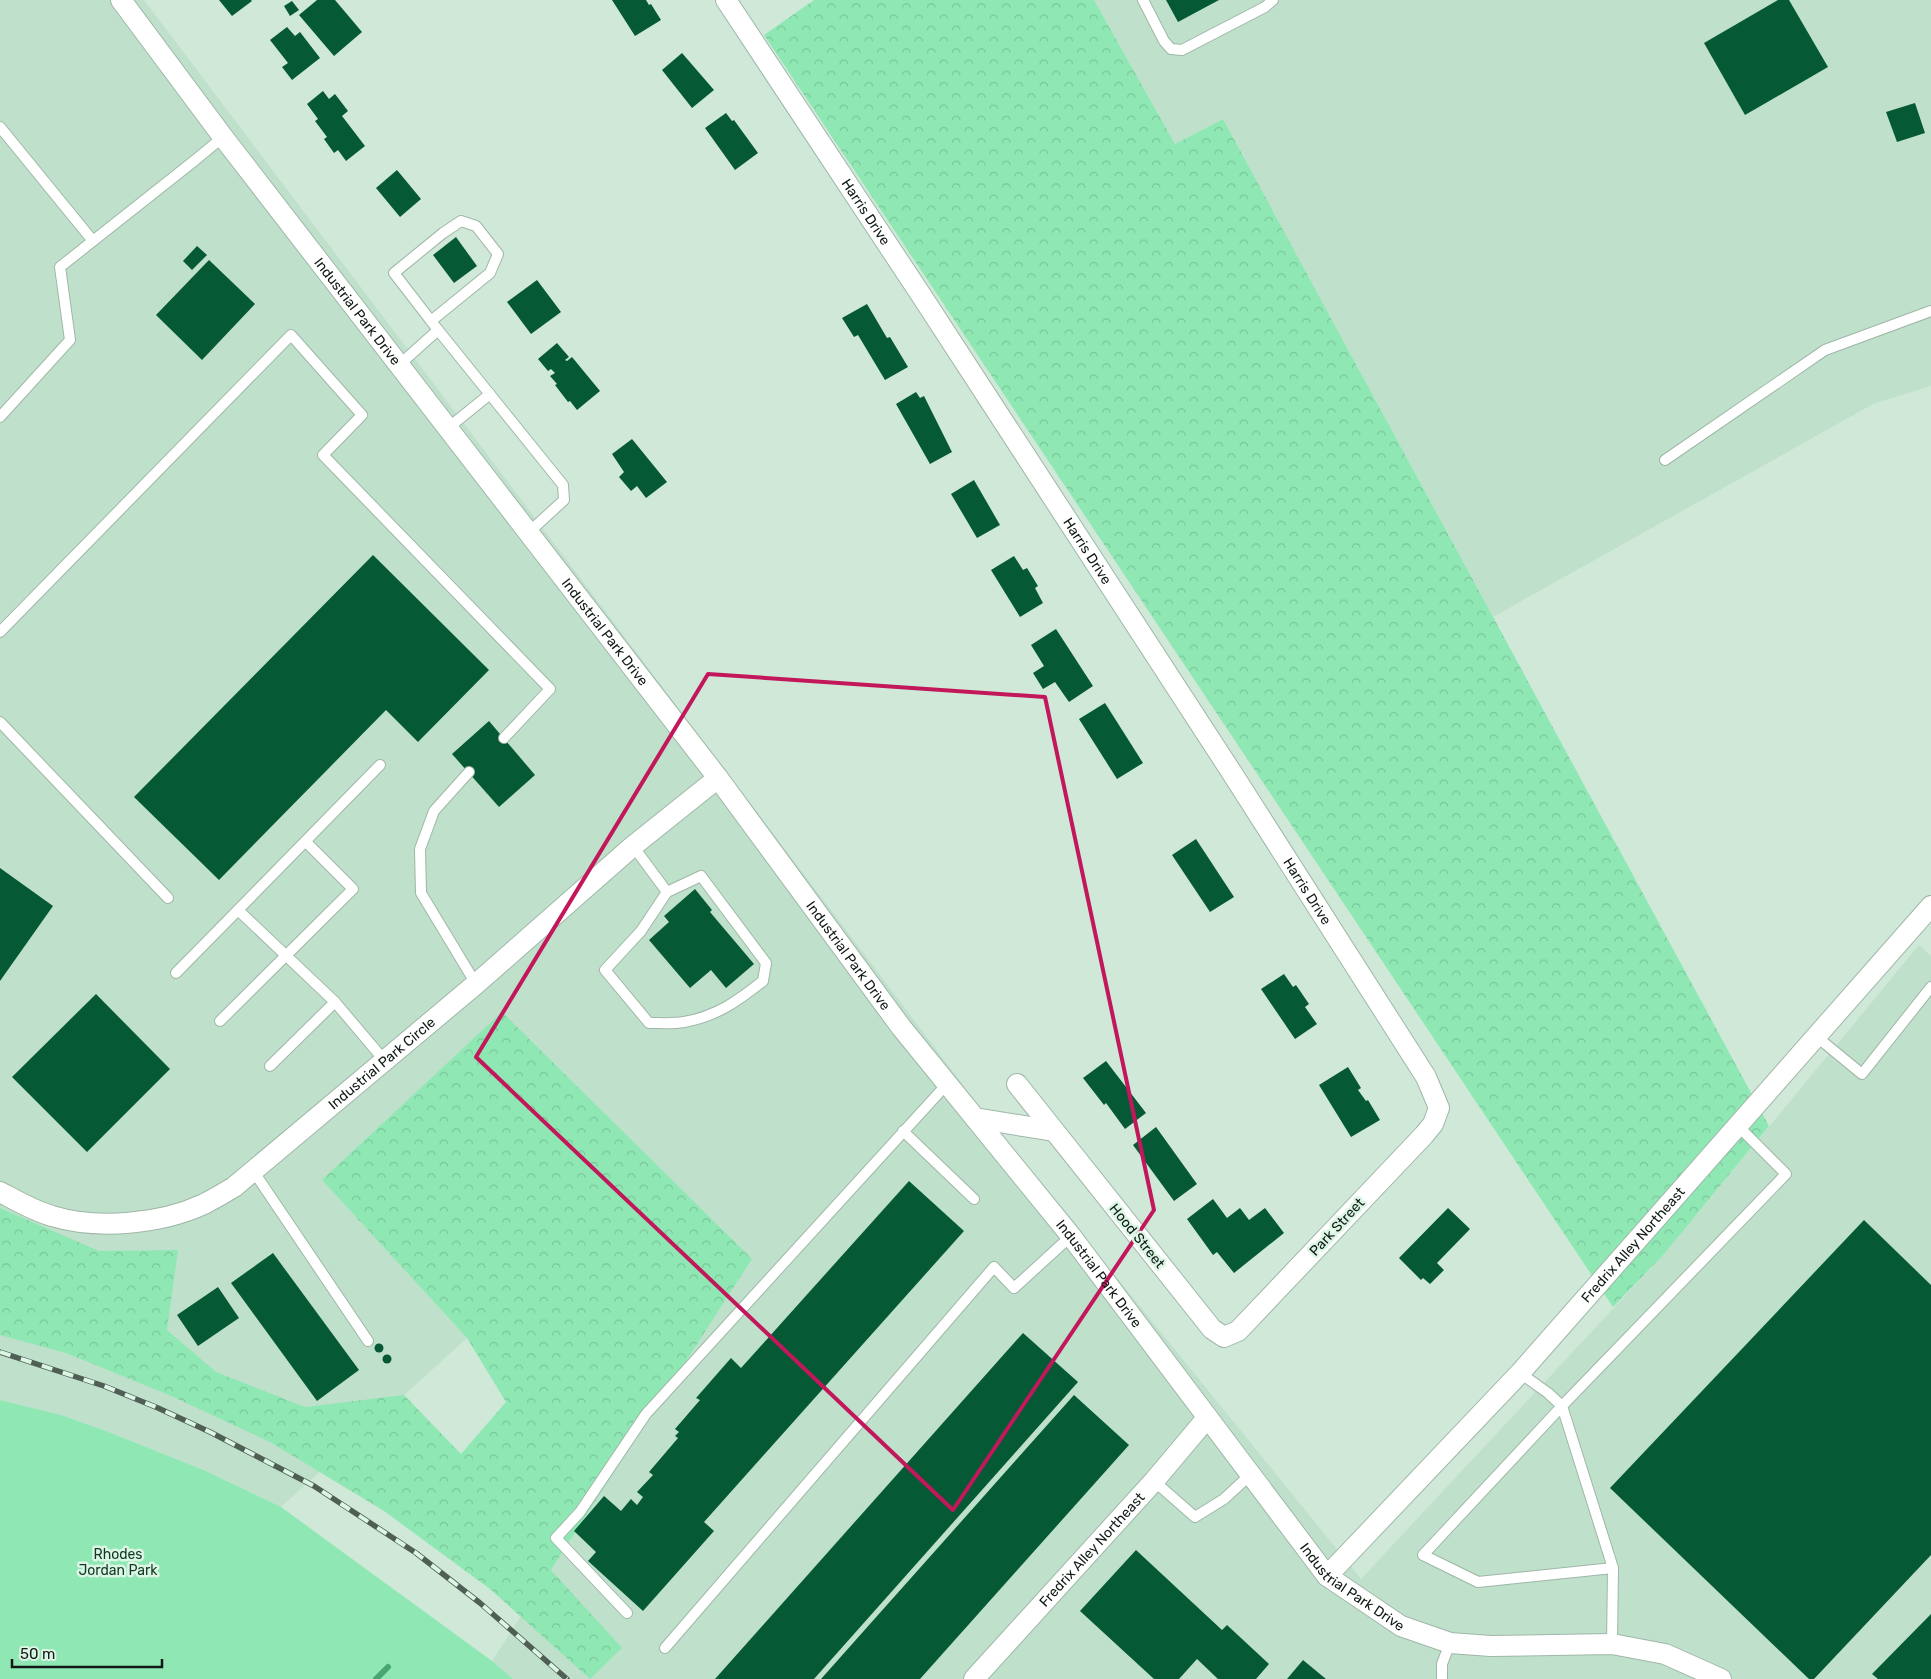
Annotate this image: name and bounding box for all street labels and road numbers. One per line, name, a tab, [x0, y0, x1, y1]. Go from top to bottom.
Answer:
street label: Harris Drive	[838, 175, 894, 248]
street label: Industrial Park Drive	[311, 254, 404, 369]
street label: Harris Drive	[1060, 514, 1116, 588]
street label: Industrial Park Drive	[558, 575, 652, 689]
street label: Harris Drive	[1280, 854, 1335, 928]
street label: Industrial Park Drive	[803, 898, 894, 1014]
street label: Industrial Park Circle	[325, 1013, 439, 1113]
street label: Fredrix Alley Northeast	[1577, 1183, 1689, 1306]
street label: Park Street	[1306, 1194, 1368, 1259]
street label: Hood Street	[1106, 1200, 1169, 1272]
street label: Industrial Park Drive	[1053, 1216, 1146, 1331]
street label: Fredrix Alley Northeast	[1035, 1488, 1148, 1610]
street label: Industrial Park Drive	[1297, 1539, 1408, 1635]

